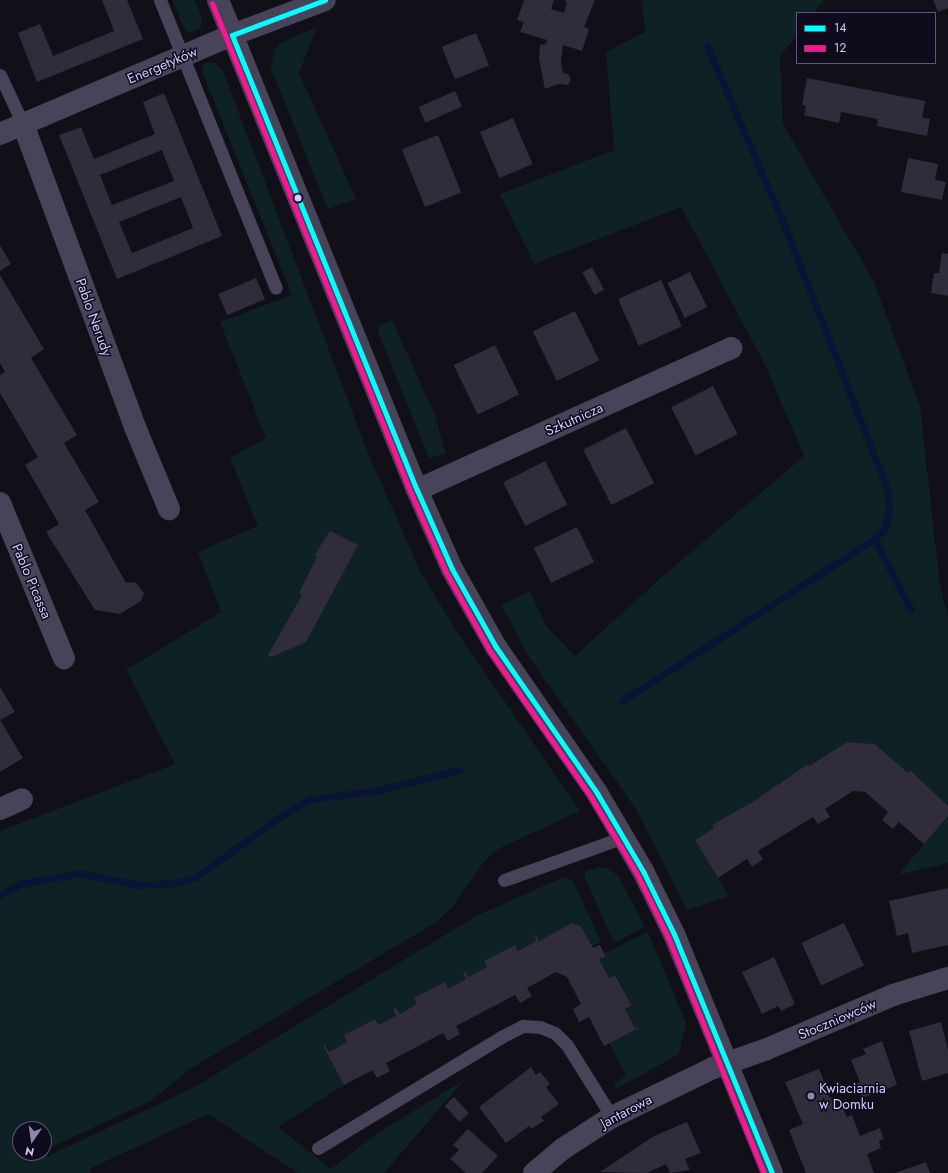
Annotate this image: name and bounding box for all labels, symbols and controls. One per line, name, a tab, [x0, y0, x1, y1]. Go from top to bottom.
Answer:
legend	[796, 12, 936, 64]
text: 14	[834, 19, 846, 37]
text: 12	[834, 39, 846, 57]
street label: Energetyków	[124, 43, 200, 87]
unlabelled marker	[293, 193, 303, 203]
street label: Pablo Nerudy	[72, 276, 116, 358]
street label: Szkutnicza	[542, 399, 606, 439]
street label: Pablo Picassa	[9, 541, 55, 621]
street label: Stoczniowców	[795, 995, 879, 1043]
place label: Kwiaciarnia w Domku	[819, 1080, 886, 1112]
street label: Jantarowa	[597, 1090, 655, 1132]
marker: Kwiaciarnia w Domku	[806, 1091, 816, 1101]
north arrow	[12, 1121, 52, 1161]
text: N	[23, 1143, 36, 1160]

